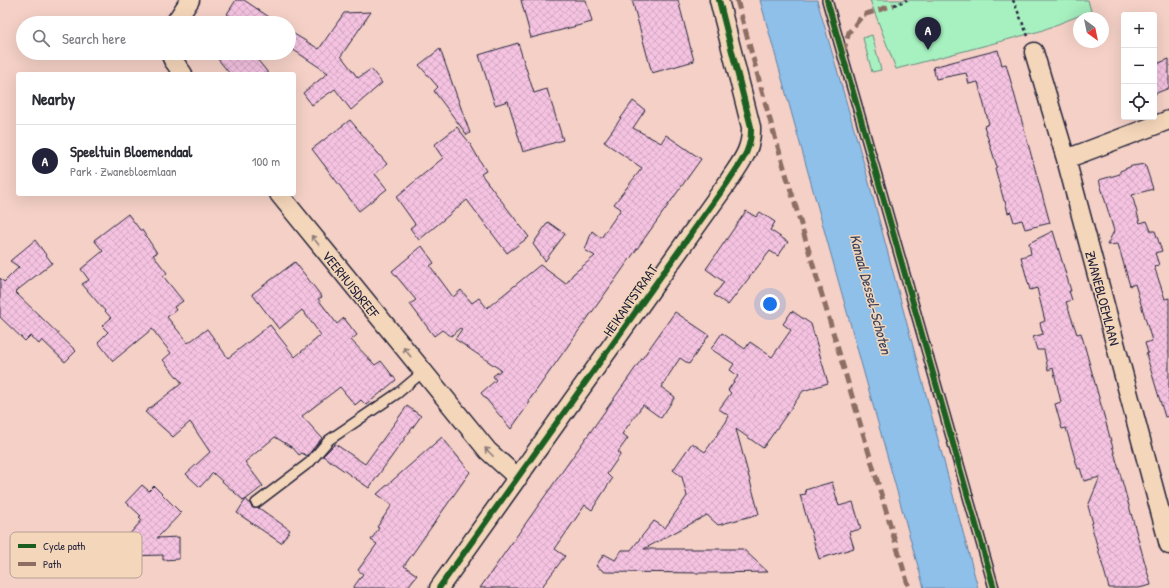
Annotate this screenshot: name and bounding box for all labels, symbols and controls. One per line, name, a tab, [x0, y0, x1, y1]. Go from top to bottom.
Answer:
north arrow	[1073, 12, 1109, 48]
map controls	[1121, 12, 1157, 120]
button: +	[1121, 12, 1157, 48]
search box	[16, 16, 296, 60]
pin: A	[915, 17, 941, 50]
icon: search	[30, 27, 52, 49]
text: Search here	[62, 28, 126, 49]
button: −	[1121, 48, 1157, 84]
button: locate	[1121, 84, 1157, 120]
text: Nearby	[32, 87, 75, 110]
text: Speeltuin Bloemendaal	[70, 141, 192, 162]
text: A	[42, 152, 48, 170]
text: 100 m	[252, 152, 280, 170]
text: Park · Zwanebloemlaan	[70, 162, 177, 180]
water label: Kanaal Dessel-Schoten	[845, 232, 897, 357]
one-way arrow	[311, 235, 320, 246]
street label: VEERHUISDREEF	[318, 246, 384, 322]
street label: ZWANEBLOEMLAAN	[1081, 249, 1125, 347]
street label: HEIKANTSTRAAT	[598, 260, 662, 340]
your location	[760, 294, 780, 314]
one-way arrow	[402, 346, 411, 357]
one-way arrow	[485, 447, 494, 457]
legend	[10, 532, 142, 578]
text: Cycle path	[43, 539, 86, 553]
text: Path	[43, 557, 61, 571]

